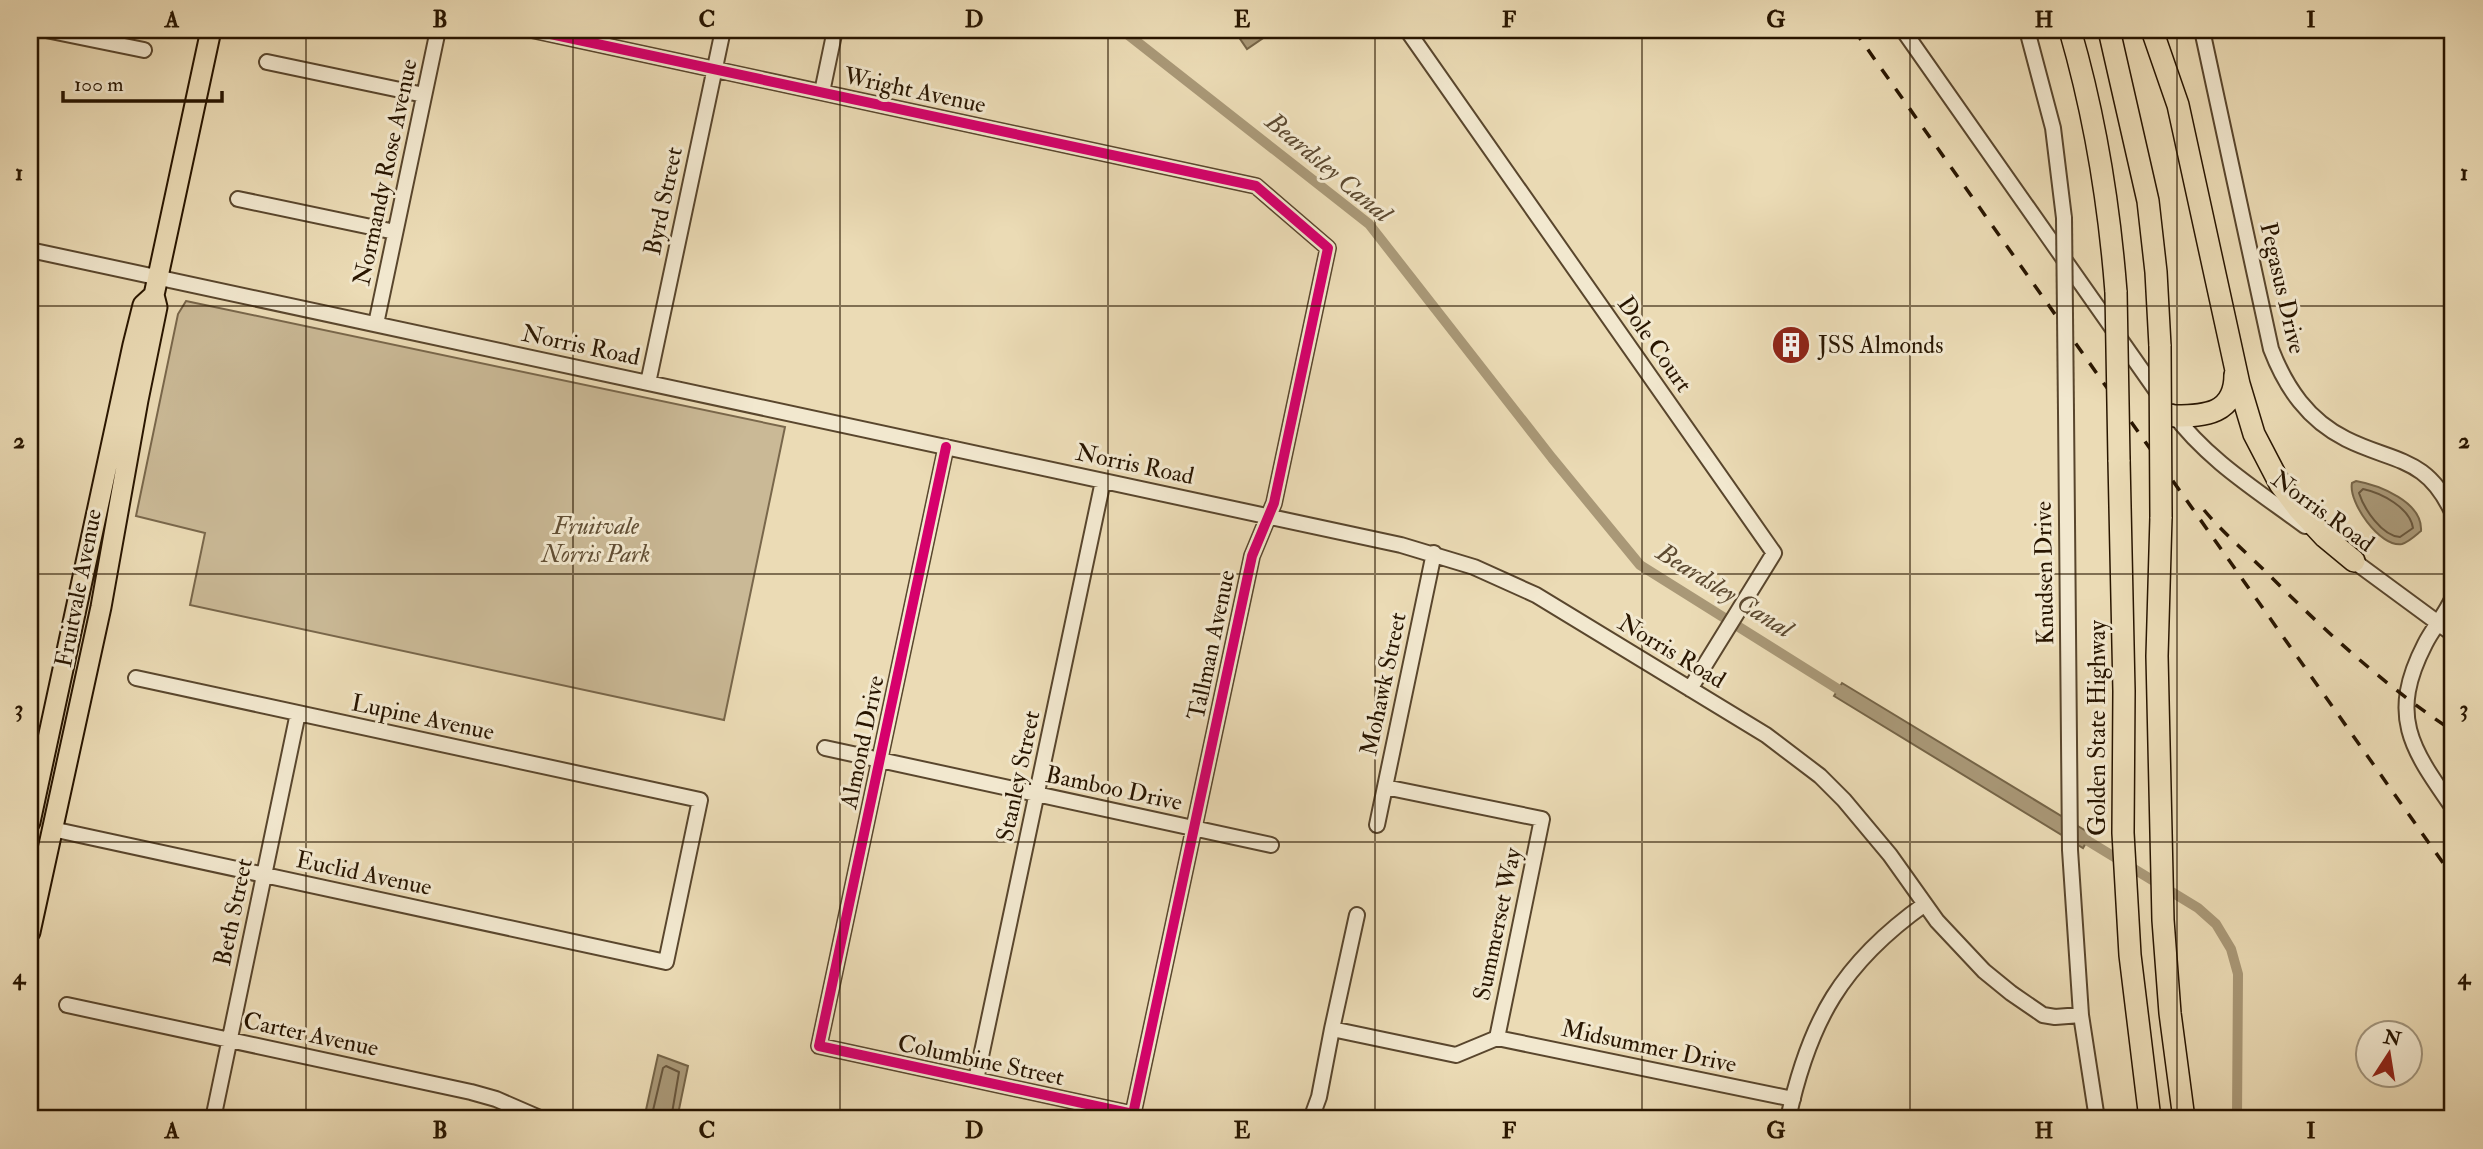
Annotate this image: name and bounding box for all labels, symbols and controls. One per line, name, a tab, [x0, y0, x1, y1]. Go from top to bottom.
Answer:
text: A	[164, 5, 180, 34]
text: B	[432, 5, 448, 34]
text: C	[699, 5, 715, 34]
text: D	[965, 5, 983, 34]
text: E	[1234, 5, 1251, 34]
text: F	[1502, 5, 1517, 34]
text: G	[1766, 5, 1786, 34]
text: H	[2035, 5, 2054, 34]
text: I	[2306, 5, 2316, 34]
street label: Normandy Rose Avenue	[346, 56, 425, 288]
scale bar	[63, 60, 222, 104]
street label: Wright Avenue	[840, 60, 989, 121]
text: 100 m	[74, 71, 124, 98]
water label: Beardsley Canal	[1257, 105, 1399, 231]
street label: Byrd Street	[637, 144, 690, 258]
text: 1	[15, 158, 23, 187]
text: 1	[2460, 158, 2468, 187]
street label: Pegasus Drive	[2252, 219, 2313, 357]
street label: Dole Court	[1610, 290, 1699, 399]
street label: Norris Road	[519, 318, 643, 373]
building icon: JSS Almonds	[1770, 324, 1812, 366]
place label: JSS Almonds	[1817, 330, 1943, 361]
text: 2	[13, 426, 25, 455]
text: 2	[2458, 426, 2470, 455]
street label: Norris Road	[1073, 437, 1197, 492]
street label: Norris Road	[2265, 464, 2381, 559]
street label: Knudsen Drive	[2028, 501, 2061, 645]
street label: Fruitvale Avenue	[48, 506, 109, 670]
park label: Fruitvale Norris Park	[540, 511, 650, 570]
water label: Beardsley Canal	[1649, 535, 1800, 646]
street label: Tallman Avenue	[1180, 567, 1243, 723]
street label: Norris Road	[1612, 607, 1731, 696]
street label: Mohawk Street	[1353, 609, 1414, 759]
street label: Golden State Highway	[2082, 620, 2113, 836]
street label: Almond Drive	[833, 673, 892, 813]
street label: Lupine Avenue	[349, 687, 497, 748]
text: 3	[15, 694, 23, 723]
text: 3	[2460, 694, 2468, 723]
street label: Stanley Street	[990, 708, 1048, 844]
street label: Bamboo Drive	[1043, 759, 1185, 818]
street label: Euclid Avenue	[293, 844, 435, 903]
street label: Summerset Way	[1466, 844, 1529, 1003]
street label: Beth Street	[207, 855, 260, 969]
text: 4	[12, 962, 27, 991]
text: 4	[2457, 962, 2472, 991]
street label: Carter Avenue	[240, 1005, 381, 1064]
street label: Midsummer Drive	[1559, 1013, 1739, 1080]
north arrow	[2354, 1020, 2424, 1090]
text: N	[2381, 1025, 2404, 1052]
street label: Columbine Street	[895, 1028, 1067, 1093]
text: A	[164, 1116, 180, 1145]
text: B	[432, 1116, 448, 1145]
text: C	[699, 1116, 715, 1145]
text: D	[965, 1116, 983, 1145]
text: E	[1234, 1116, 1251, 1145]
text: F	[1502, 1116, 1517, 1145]
text: G	[1766, 1116, 1786, 1145]
text: H	[2035, 1116, 2054, 1145]
text: I	[2306, 1116, 2316, 1145]

